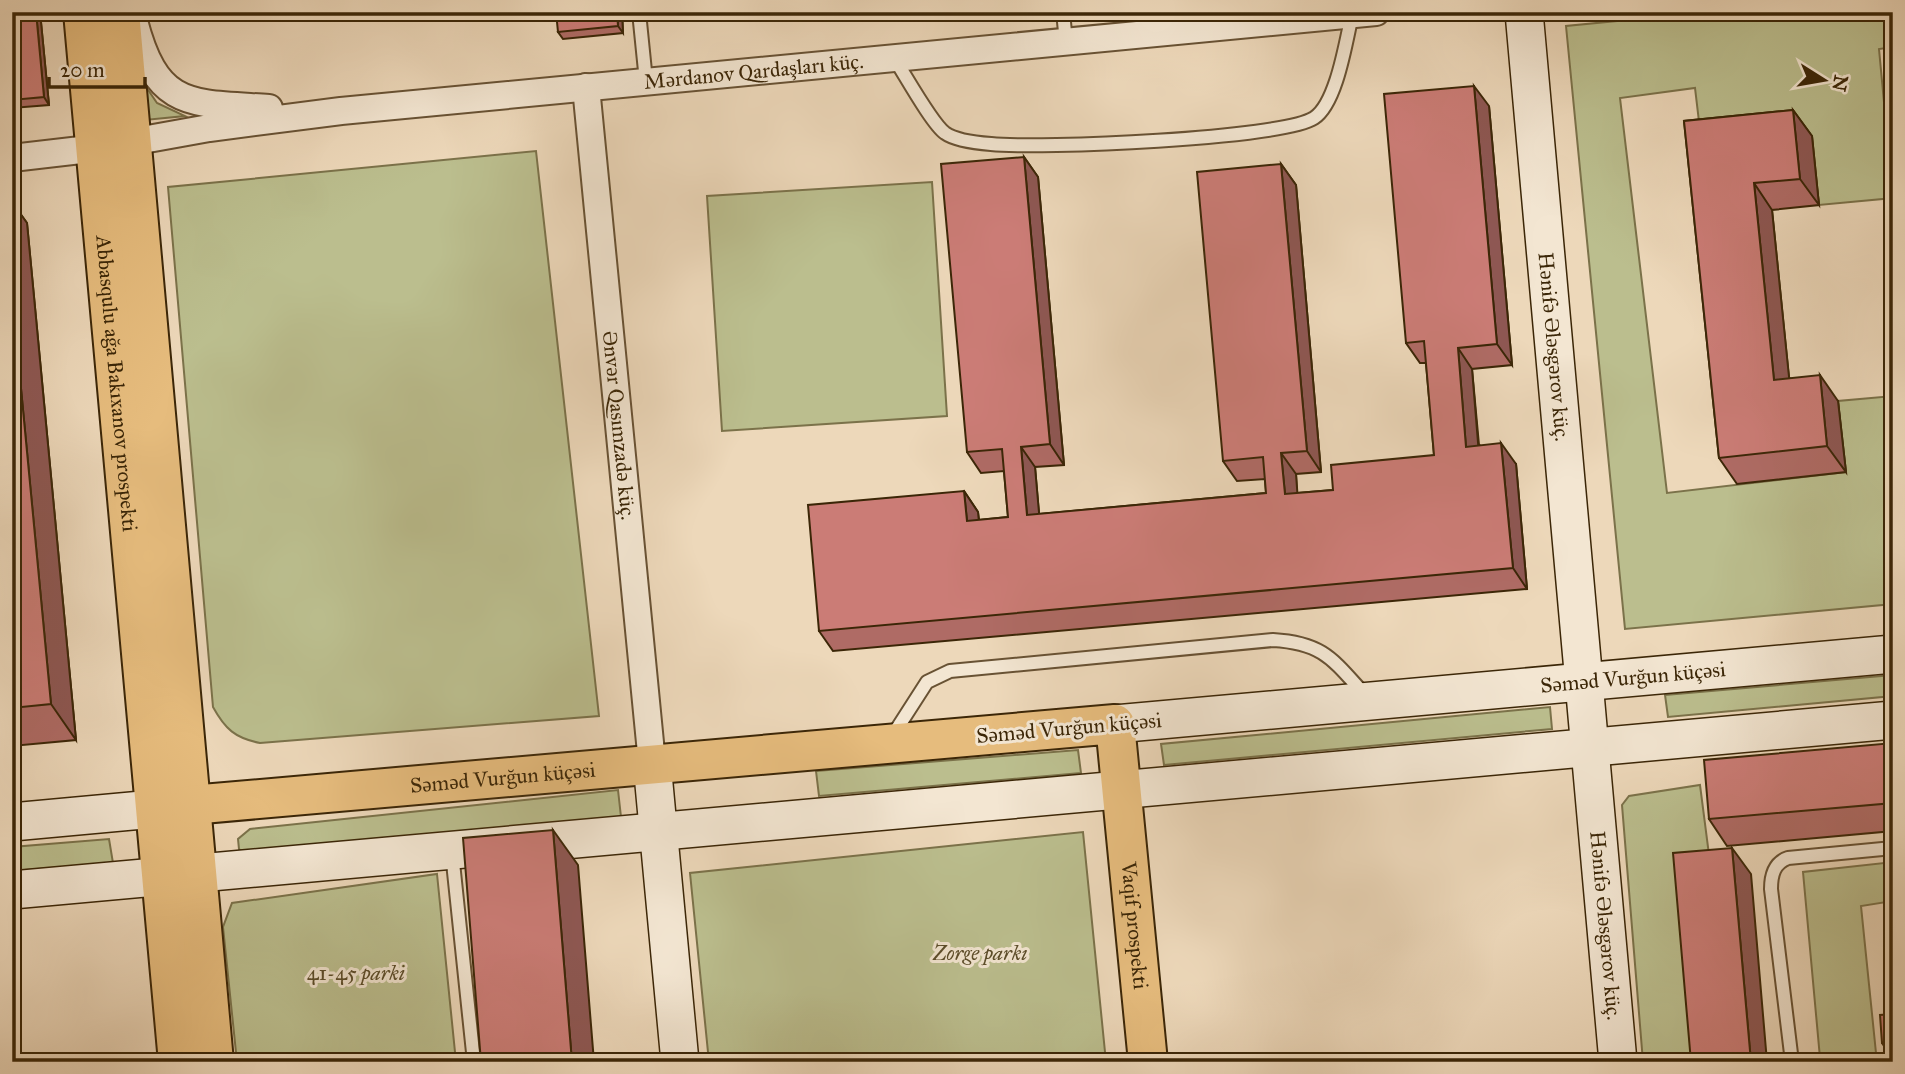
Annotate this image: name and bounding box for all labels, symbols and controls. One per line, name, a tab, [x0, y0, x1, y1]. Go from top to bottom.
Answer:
scale bar	[49, 46, 145, 90]
north arrow	[1790, 46, 1860, 116]
street label: Mərdanov Qardaşları küç.	[643, 48, 865, 95]
text: 20 m	[60, 57, 105, 83]
text: N	[1827, 73, 1853, 93]
street label: Abbasqulu ağa Bakıxanov prospekti	[90, 233, 143, 533]
street label: Hənifə Ələsgərov küç.	[1533, 251, 1575, 442]
street label: Ənvər Qasımzadə küç.	[597, 329, 641, 521]
street label: Səməd Vurğun küçəsi	[1539, 656, 1727, 699]
street label: Səməd Vurğun küçəsi	[975, 707, 1163, 749]
street label: Səməd Vurğun küçəsi	[409, 757, 597, 799]
street label: Hənifə Ələsgərov küç.	[1584, 830, 1627, 1021]
street label: Vaqif prospekti	[1115, 860, 1154, 991]
park label: Zorge parkı	[932, 940, 1027, 966]
park label: 41-45 parki	[307, 960, 405, 986]

